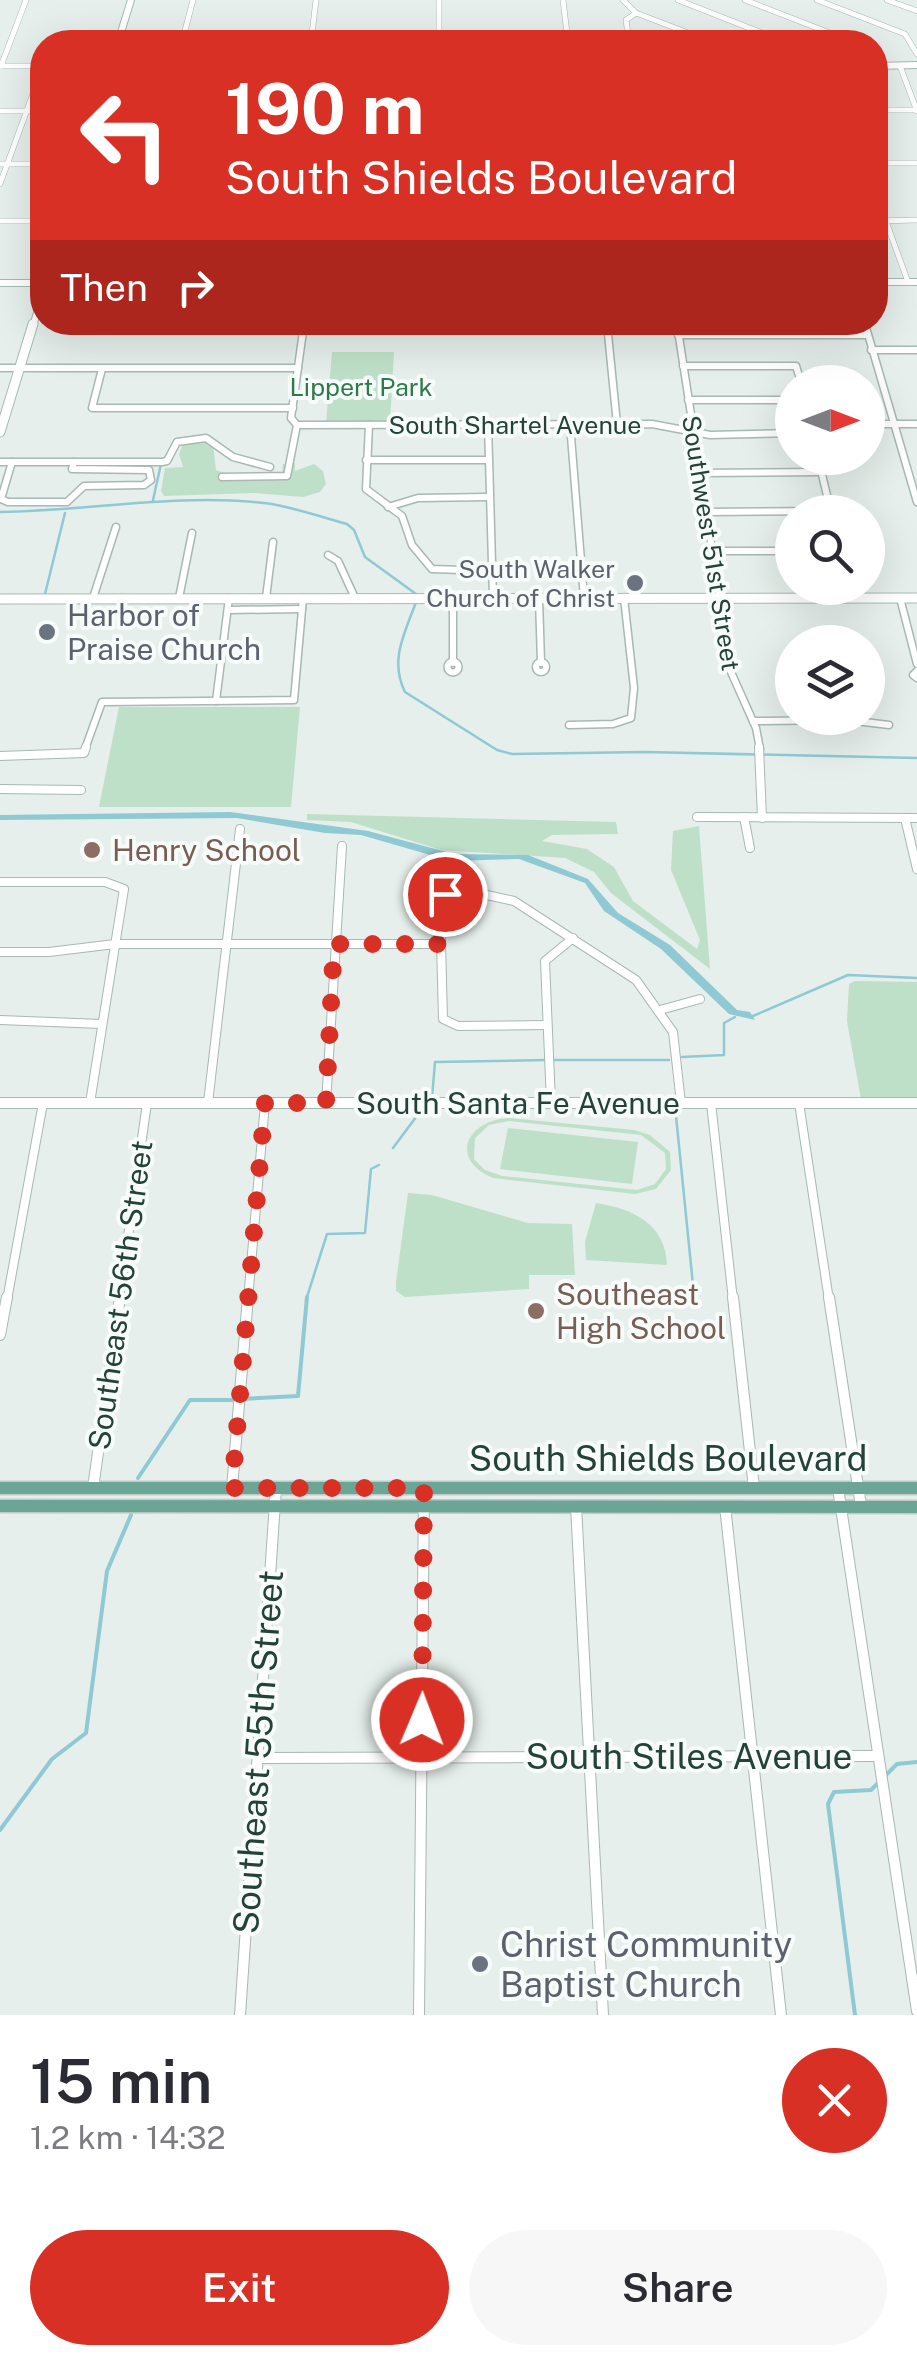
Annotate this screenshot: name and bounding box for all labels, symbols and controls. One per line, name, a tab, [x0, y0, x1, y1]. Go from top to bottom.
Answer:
text: 190 m	[225, 67, 424, 150]
icon: left	[60, 70, 190, 200]
text: South Shields Boulevard	[225, 151, 737, 204]
icon: right	[168, 260, 223, 315]
text: Then	[60, 265, 148, 310]
north arrow	[775, 365, 885, 475]
map controls	[775, 365, 885, 735]
park label: Lippert Park	[289, 372, 433, 402]
street label: South Shartel Avenue	[389, 410, 641, 440]
street label: Southwest 51st Street	[676, 413, 746, 673]
button: search	[775, 495, 885, 605]
place label: South Walker Church of Christ	[426, 554, 615, 613]
marker: South Walker Church of Christ	[624, 572, 646, 594]
place label: Harbor of Praise Church	[67, 597, 261, 667]
marker: Harbor of Praise Church	[36, 621, 58, 643]
button: layers	[775, 625, 885, 735]
place label: Henry School	[112, 832, 301, 868]
marker: Henry School	[81, 839, 103, 861]
pin	[403, 852, 488, 937]
icon: arrive	[418, 867, 473, 922]
street label: South Santa Fe Avenue	[356, 1085, 680, 1121]
street label: Southeast 56th Street	[80, 1138, 160, 1452]
place label: Southeast High School	[556, 1276, 726, 1346]
marker: Southeast High School	[525, 1300, 547, 1322]
street label: South Shields Boulevard	[469, 1438, 867, 1479]
street label: Southeast 55th Street	[225, 1569, 291, 1935]
position arrow	[370, 1668, 474, 1772]
street label: South Stiles Avenue	[526, 1736, 852, 1777]
place label: Christ Community Baptist Church	[500, 1924, 792, 2005]
marker: Christ Community Baptist Church	[469, 1953, 491, 1975]
text: 15 min	[30, 2046, 212, 2117]
button: close	[782, 2048, 887, 2153]
text: 1.2 km · 14:32	[30, 2119, 226, 2156]
button: Exit	[30, 2230, 449, 2345]
button: Share	[469, 2230, 887, 2345]

